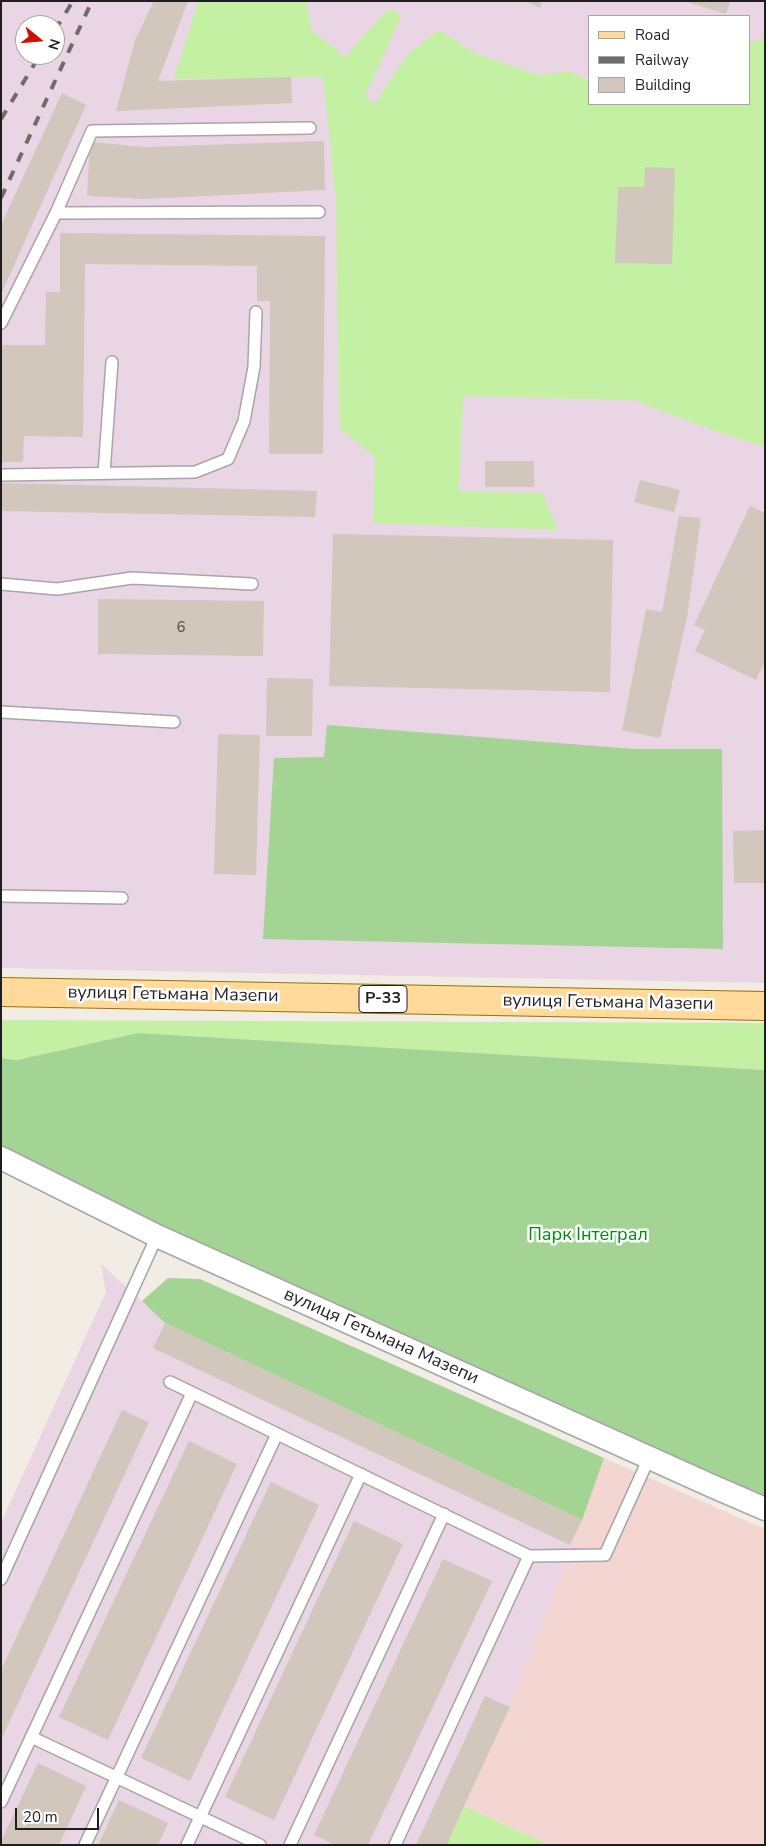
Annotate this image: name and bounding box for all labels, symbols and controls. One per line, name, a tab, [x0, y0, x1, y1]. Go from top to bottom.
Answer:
north arrow	[15, 15, 65, 65]
legend	[588, 15, 751, 105]
text: Road	[635, 25, 670, 45]
text: N	[43, 36, 64, 52]
text: Railway	[635, 50, 689, 70]
text: Building	[635, 75, 691, 95]
house number: 6	[177, 619, 185, 637]
street label: вулиця Гетьмана Мазепи	[67, 982, 279, 1008]
road number: Р-33	[359, 986, 407, 1012]
street label: вулиця Гетьмана Мазепи	[502, 990, 714, 1016]
park label: Парк Інтеграл	[528, 1225, 648, 1247]
street label: вулиця Гетьмана Мазепи	[280, 1284, 482, 1390]
scale bar	[18, 1798, 101, 1830]
text: 20 m	[23, 1807, 58, 1827]

